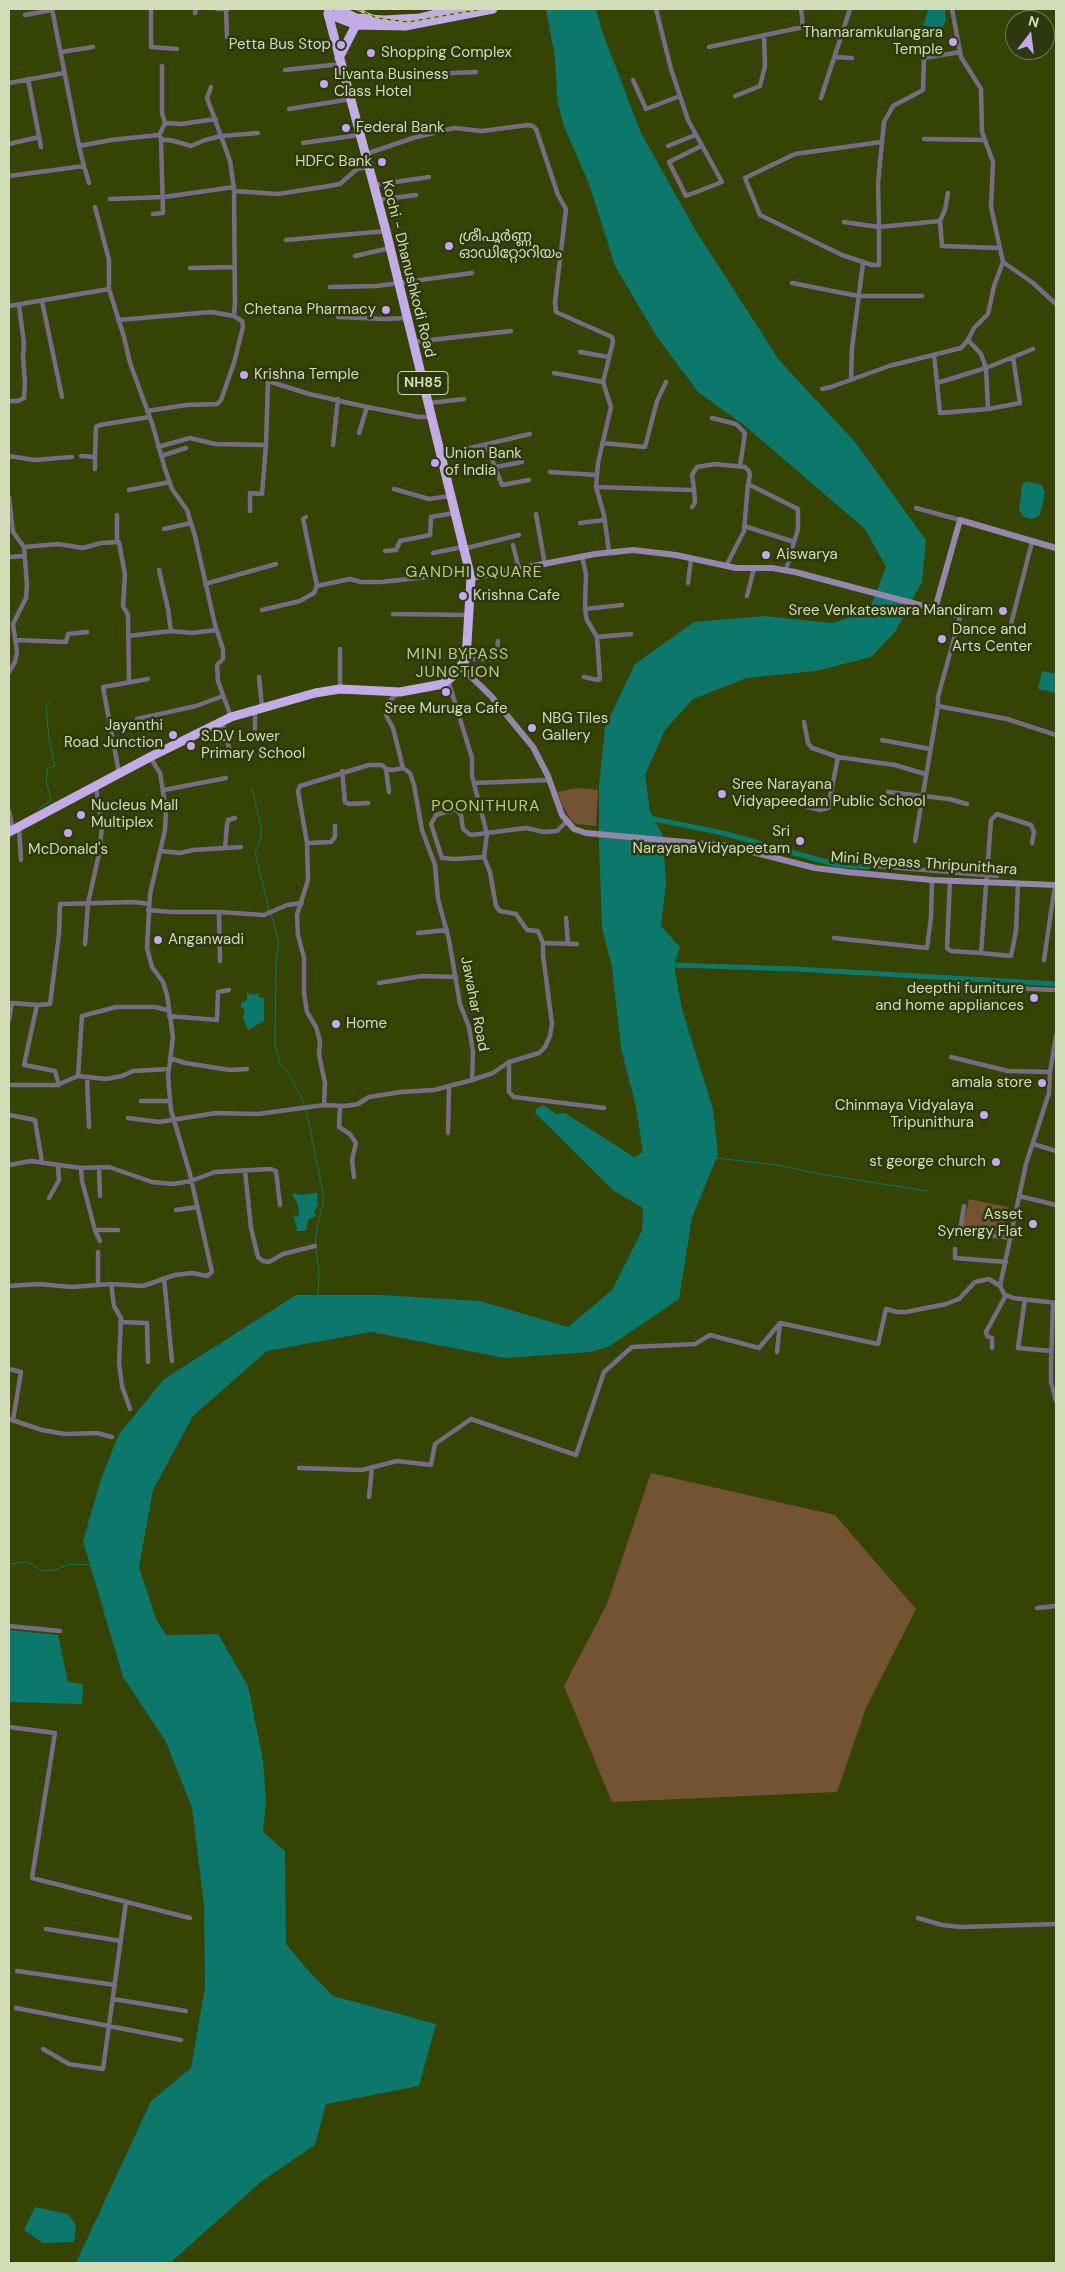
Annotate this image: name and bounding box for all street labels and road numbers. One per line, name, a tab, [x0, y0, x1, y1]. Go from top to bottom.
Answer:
street label: Kochi - Dhanushkodi Road	[377, 178, 439, 360]
road number: NH85	[398, 372, 448, 394]
street label: Mini Byepass Thripunithara	[830, 849, 1018, 879]
street label: Jawahar Road	[456, 955, 492, 1053]

